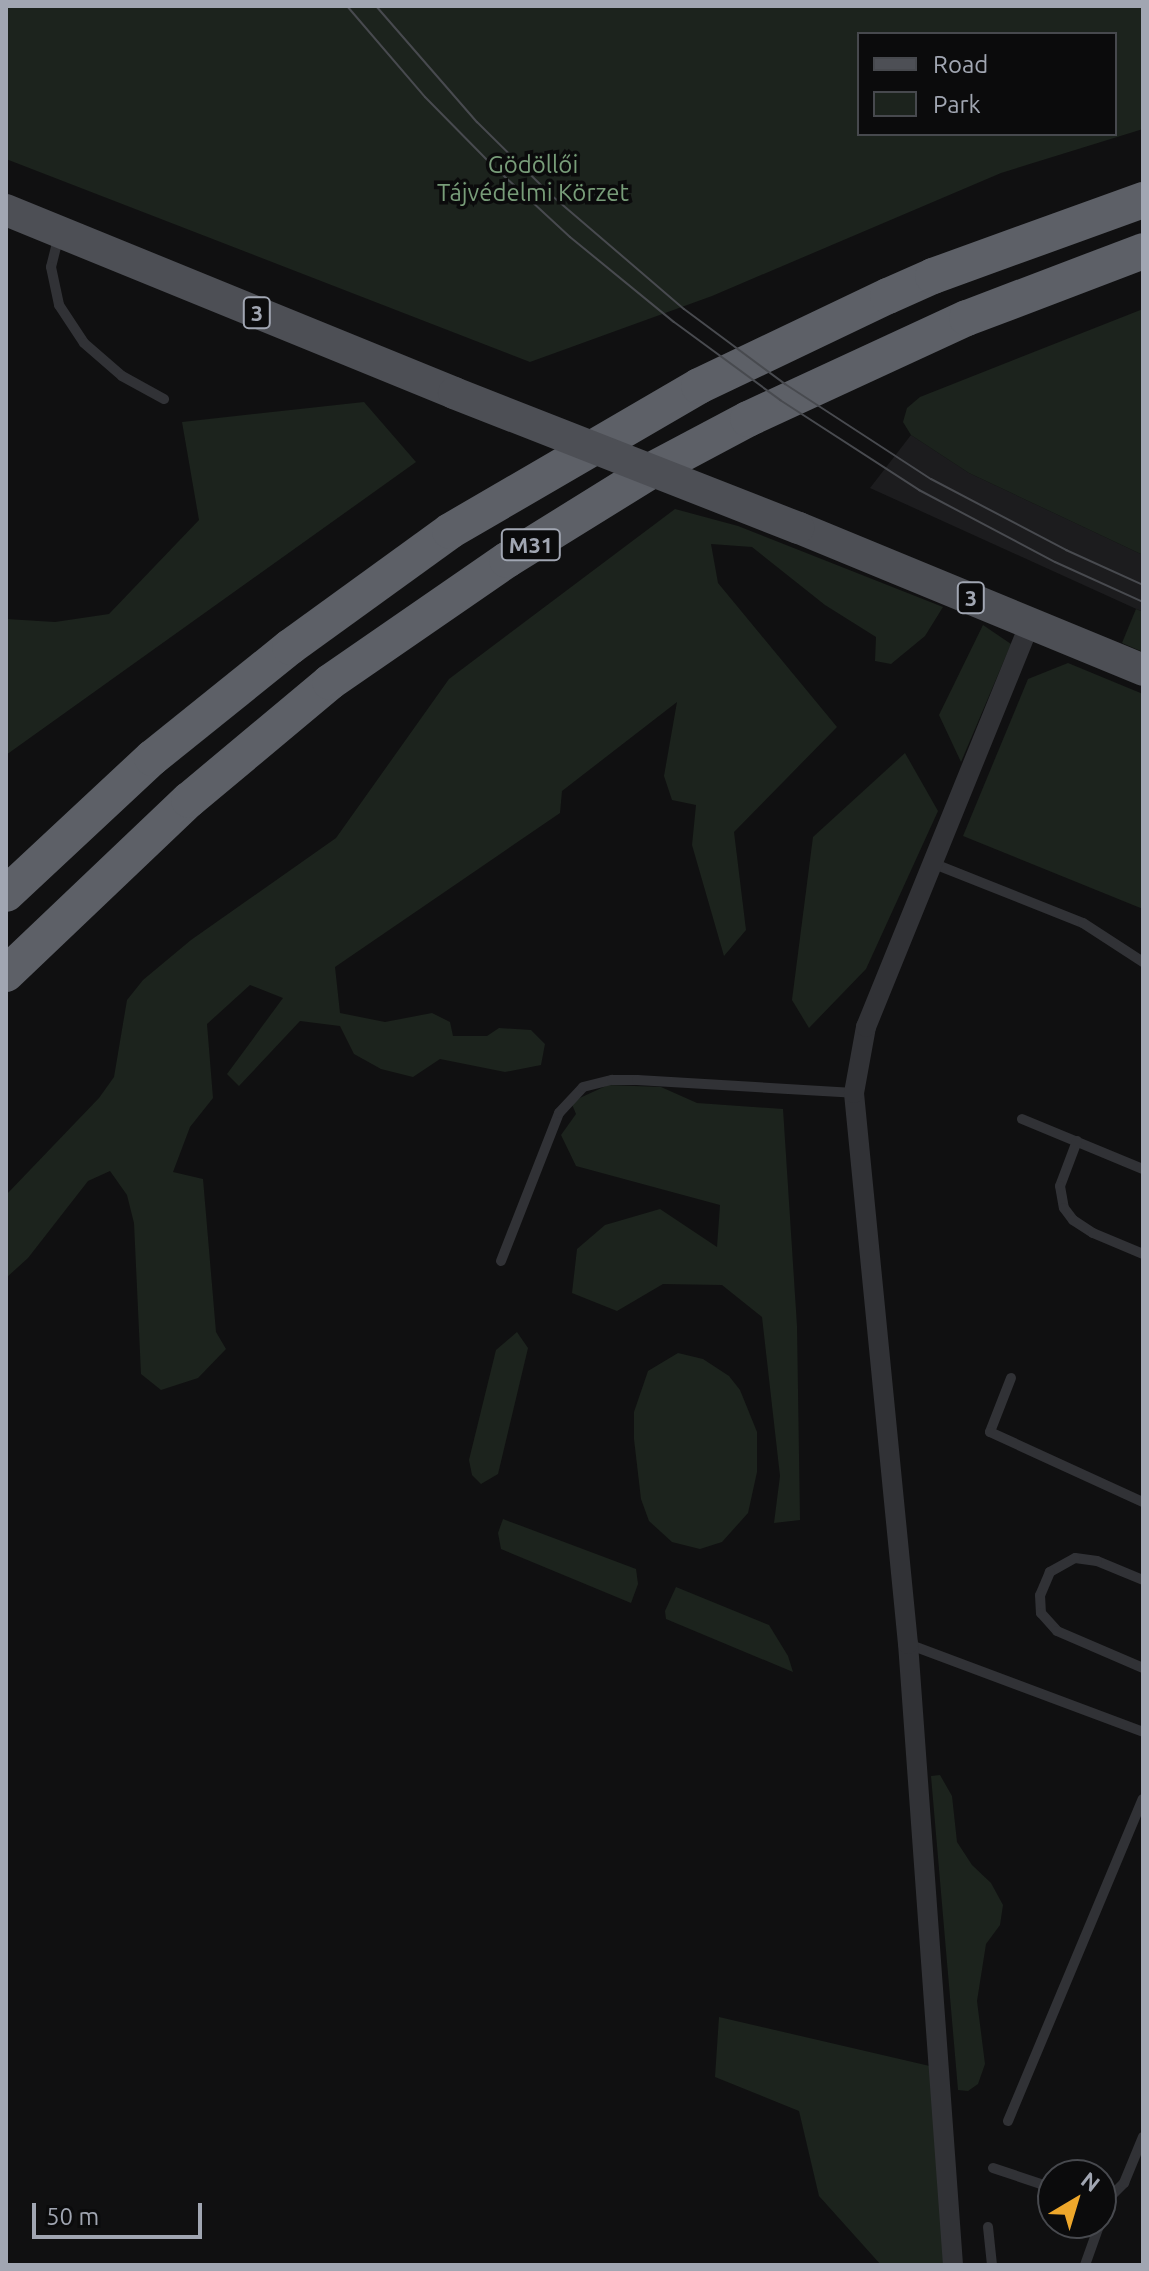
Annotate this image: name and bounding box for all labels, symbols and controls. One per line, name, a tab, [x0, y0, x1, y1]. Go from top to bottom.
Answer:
legend	[857, 32, 1117, 136]
text: Road	[933, 51, 988, 78]
text: Park	[933, 91, 981, 118]
park label: Gödöllői Tájvédelmi Körzet	[437, 151, 629, 207]
road number: 3	[241, 295, 273, 331]
road number: M31	[499, 527, 563, 563]
road number: 3	[955, 580, 987, 616]
north arrow	[1037, 2159, 1117, 2239]
text: N	[1077, 2166, 1105, 2196]
scale bar	[36, 2187, 206, 2237]
text: 50 m	[46, 2203, 99, 2230]

